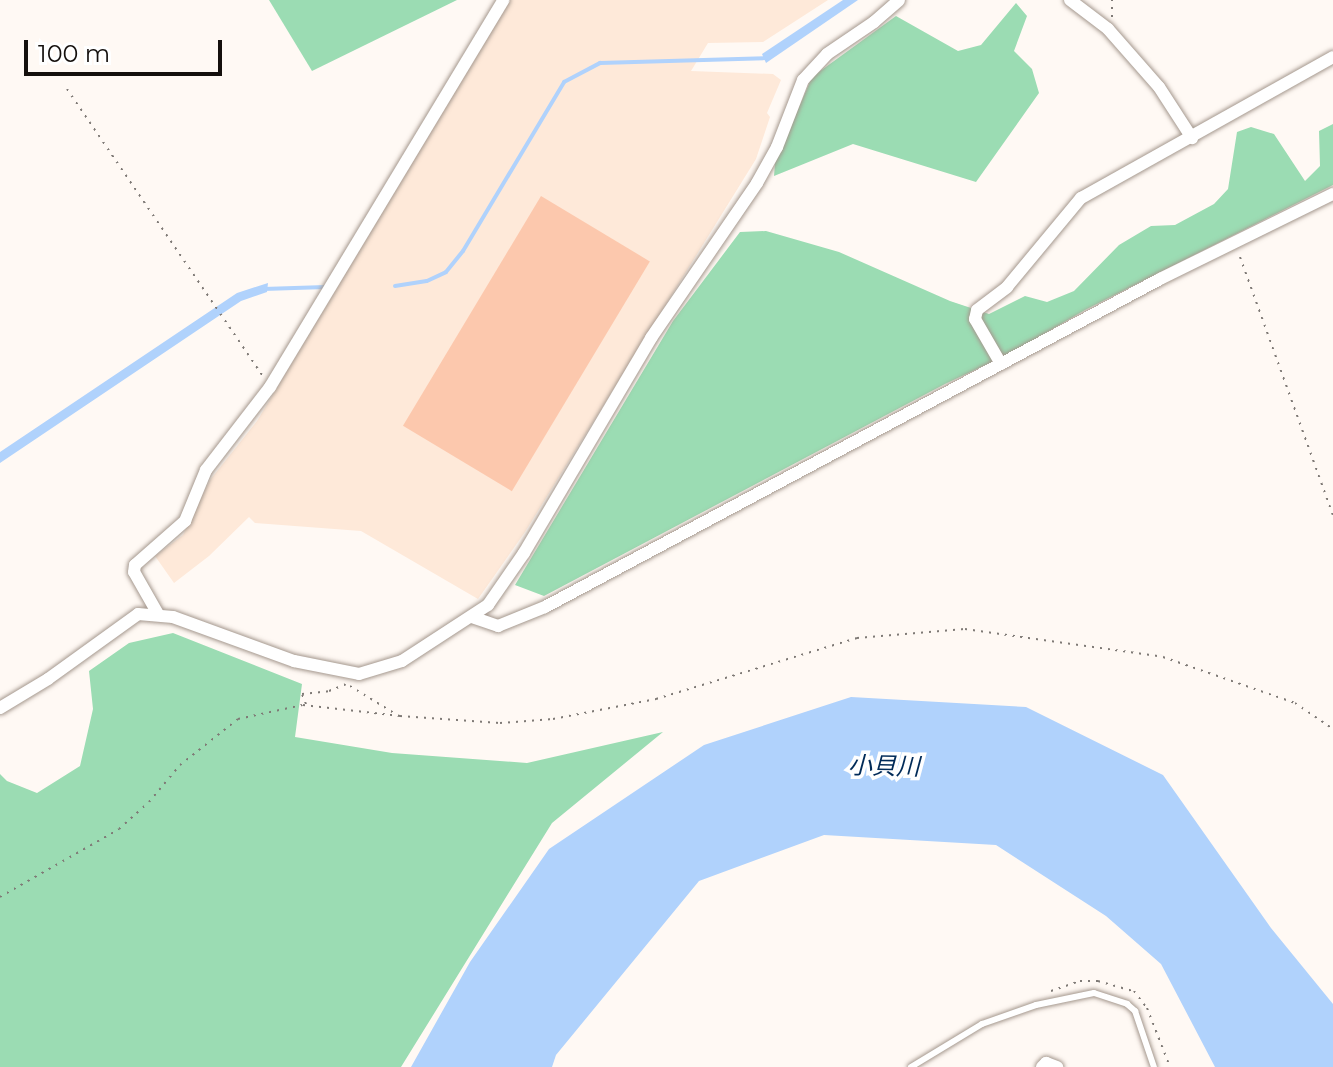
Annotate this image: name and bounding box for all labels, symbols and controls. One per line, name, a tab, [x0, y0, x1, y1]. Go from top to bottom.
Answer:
scale bar	[28, 24, 226, 74]
text: 100 m	[38, 39, 110, 68]
water label: 小貝川	[848, 751, 920, 781]

